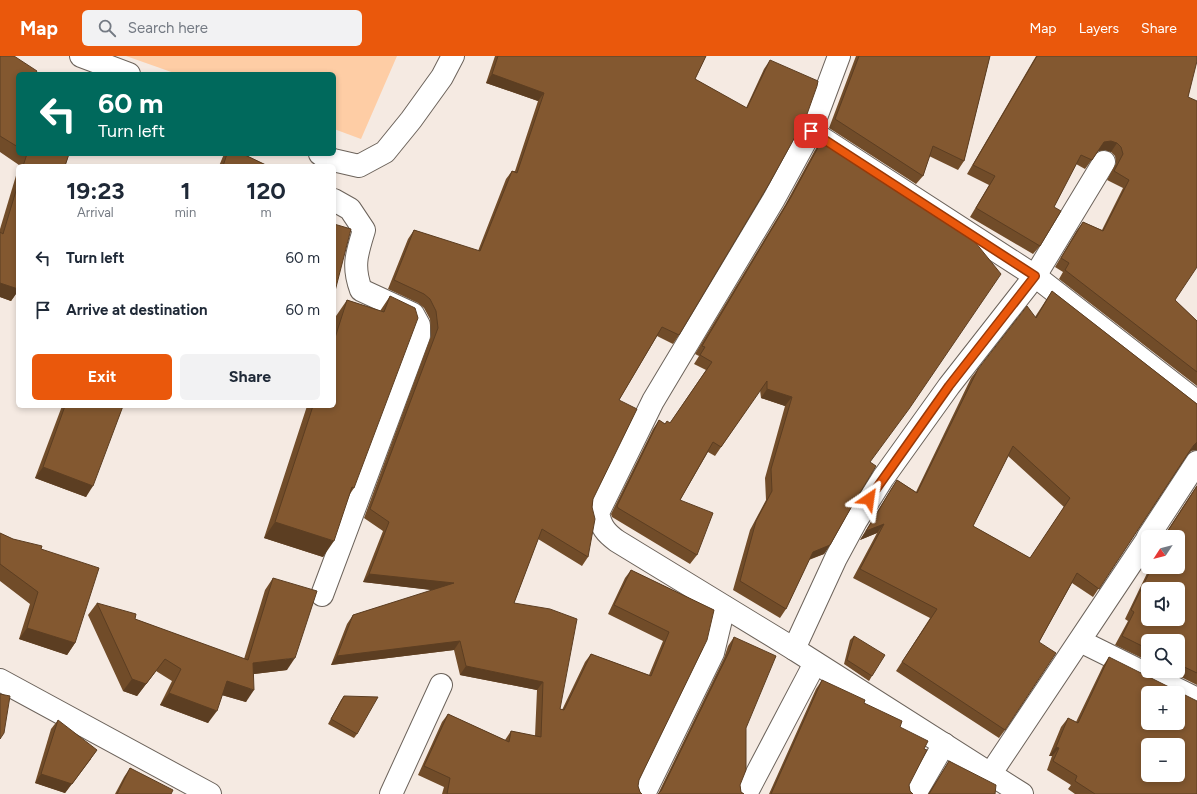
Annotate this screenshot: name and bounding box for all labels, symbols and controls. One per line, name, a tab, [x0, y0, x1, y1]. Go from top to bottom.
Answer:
search box	[82, 10, 362, 46]
text: Map	[20, 17, 58, 40]
icon: search	[96, 17, 118, 39]
text: Search here	[128, 19, 208, 37]
text: Map	[1029, 20, 1057, 37]
text: Layers	[1079, 20, 1119, 37]
text: Share	[1141, 20, 1177, 37]
text: 60 m	[98, 86, 163, 120]
icon: left	[32, 88, 84, 140]
pin	[794, 114, 828, 148]
text: Turn left	[98, 120, 165, 142]
icon: arrive	[800, 120, 822, 142]
text: 19:23	[66, 176, 125, 205]
text: 1	[180, 176, 191, 205]
text: 120	[246, 176, 286, 205]
text: Arrival	[77, 205, 114, 220]
text: min	[175, 205, 196, 220]
text: m	[261, 205, 272, 220]
icon: left	[32, 247, 54, 269]
text: Turn left	[66, 249, 124, 267]
text: 60 m	[285, 249, 320, 267]
icon: arrive	[32, 299, 54, 321]
text: Arrive at destination	[66, 301, 207, 319]
text: 60 m	[285, 301, 320, 319]
button: Exit	[32, 354, 172, 400]
button: Share	[180, 354, 320, 400]
position arrow	[848, 478, 890, 520]
north arrow	[1141, 530, 1185, 574]
map controls	[1141, 530, 1185, 782]
button: sound	[1141, 582, 1185, 626]
button: search	[1141, 634, 1185, 678]
button: +	[1141, 686, 1185, 730]
button: −	[1141, 738, 1185, 782]

